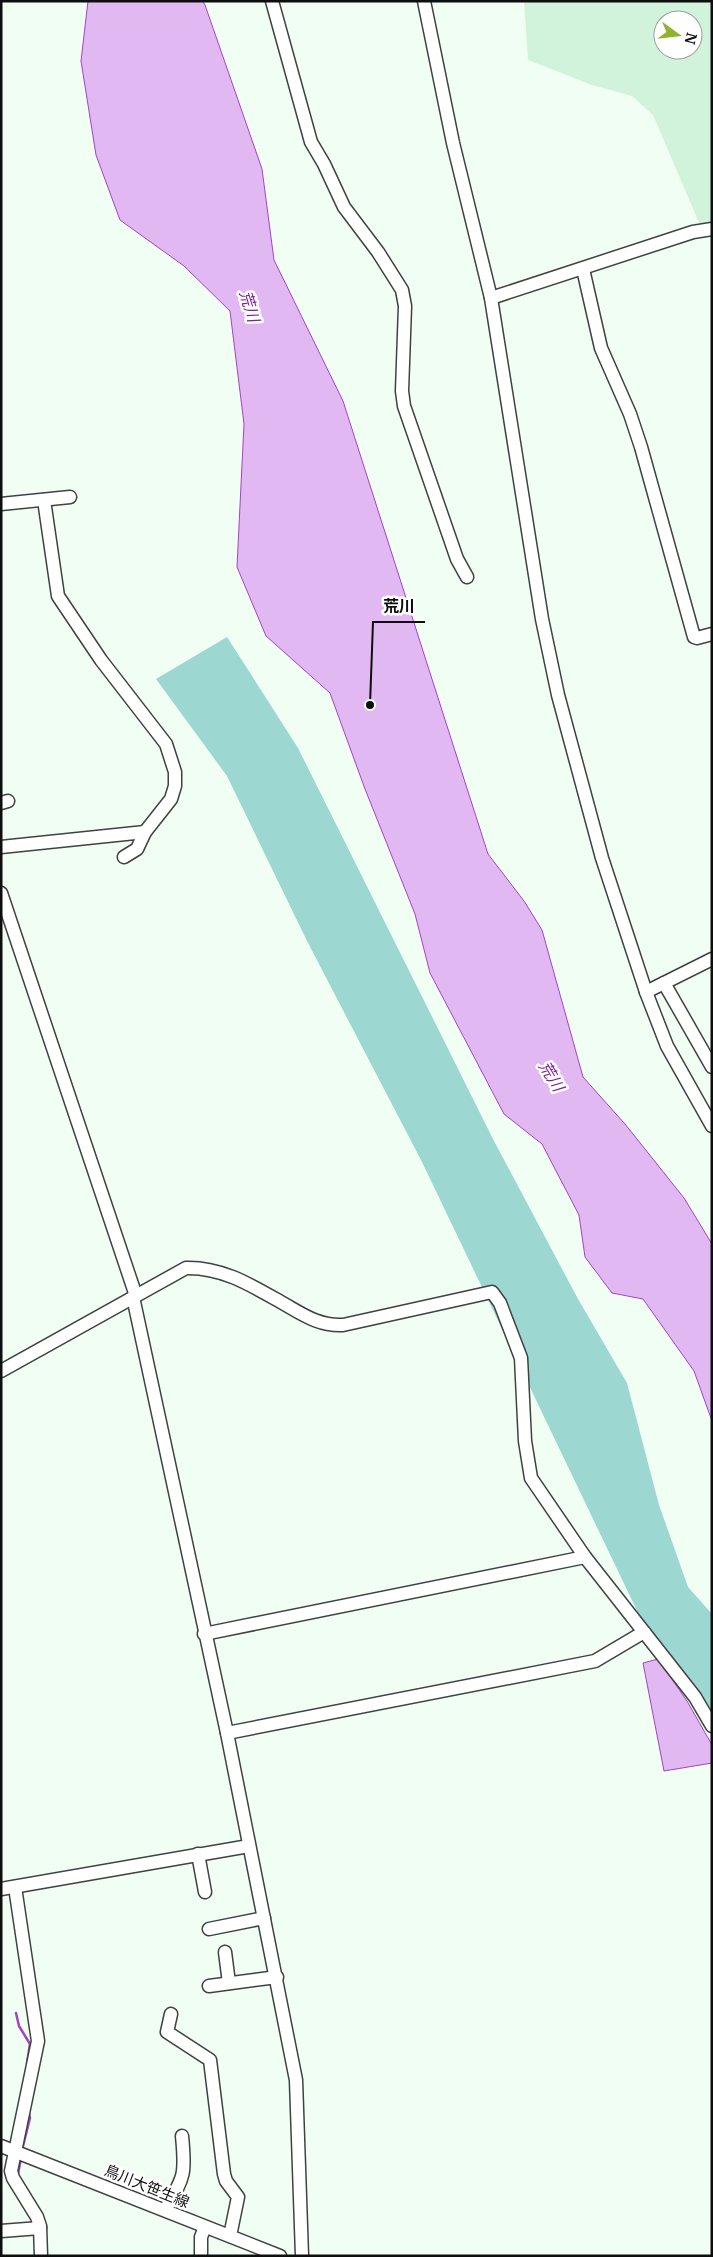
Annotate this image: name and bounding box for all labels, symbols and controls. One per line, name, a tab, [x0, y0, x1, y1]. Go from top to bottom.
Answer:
north arrow	[653, 10, 703, 60]
text: N	[680, 31, 701, 46]
water label: 荒川	[236, 288, 265, 326]
callout: 荒川	[373, 591, 425, 622]
text: 荒川	[383, 596, 415, 616]
water label: 荒川	[535, 1057, 570, 1097]
street label: 鳥川大笹生線	[102, 2160, 192, 2212]

